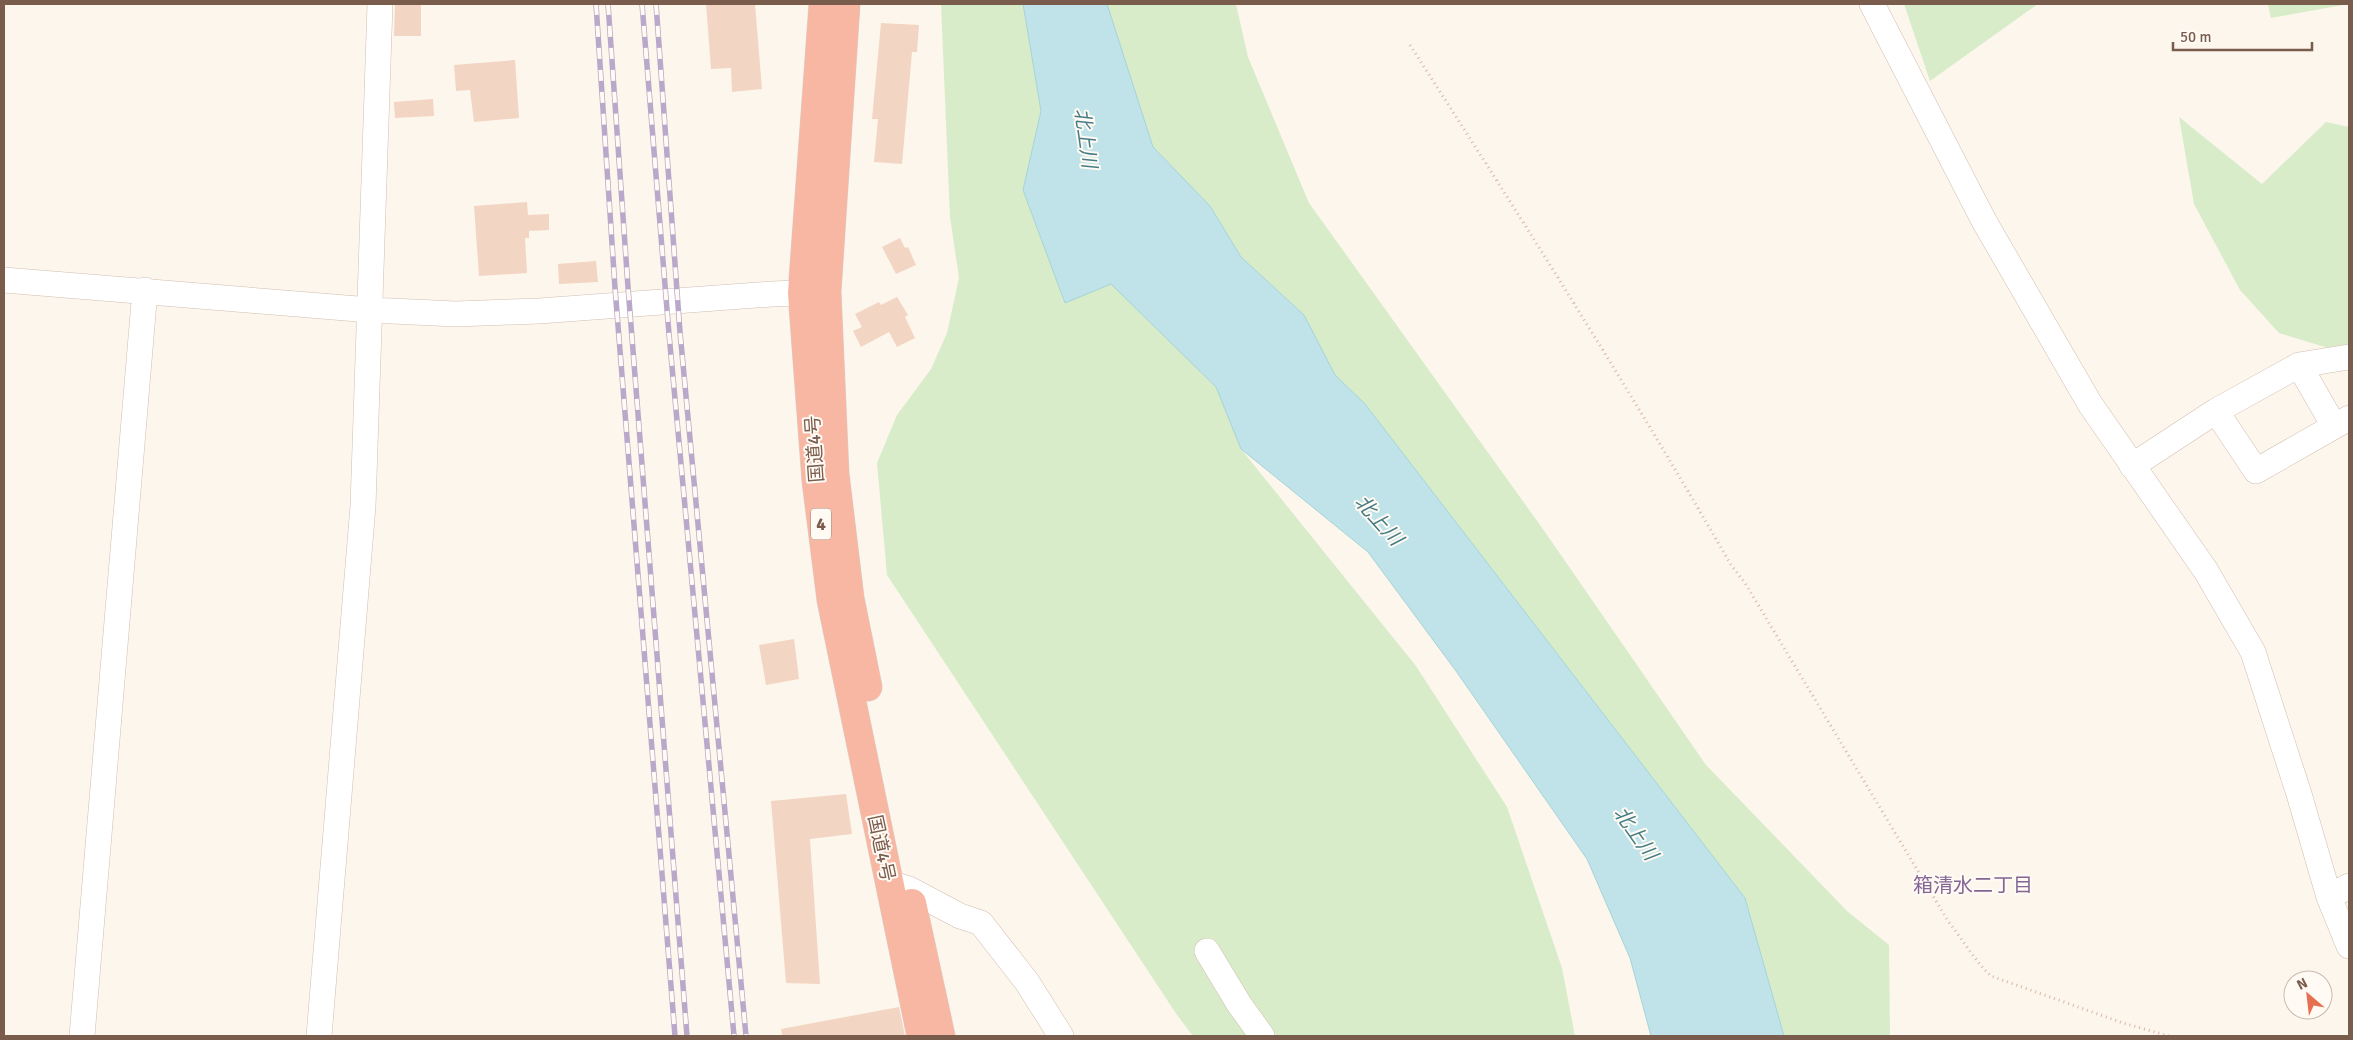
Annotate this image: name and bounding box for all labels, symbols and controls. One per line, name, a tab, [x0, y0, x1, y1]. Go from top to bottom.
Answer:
scale bar	[2173, 20, 2312, 52]
text: 50 m	[2180, 28, 2211, 46]
water label: 北上川	[1069, 107, 1102, 171]
street label: 国道4号	[801, 415, 829, 483]
water label: 北上川	[1349, 490, 1409, 552]
road number: 4	[811, 508, 831, 540]
water label: 北上川	[1608, 802, 1664, 867]
street label: 国道4号	[862, 813, 900, 884]
district label: 箱清水二丁目	[1913, 873, 2033, 898]
north arrow	[2283, 970, 2333, 1020]
text: N	[2294, 974, 2310, 994]

